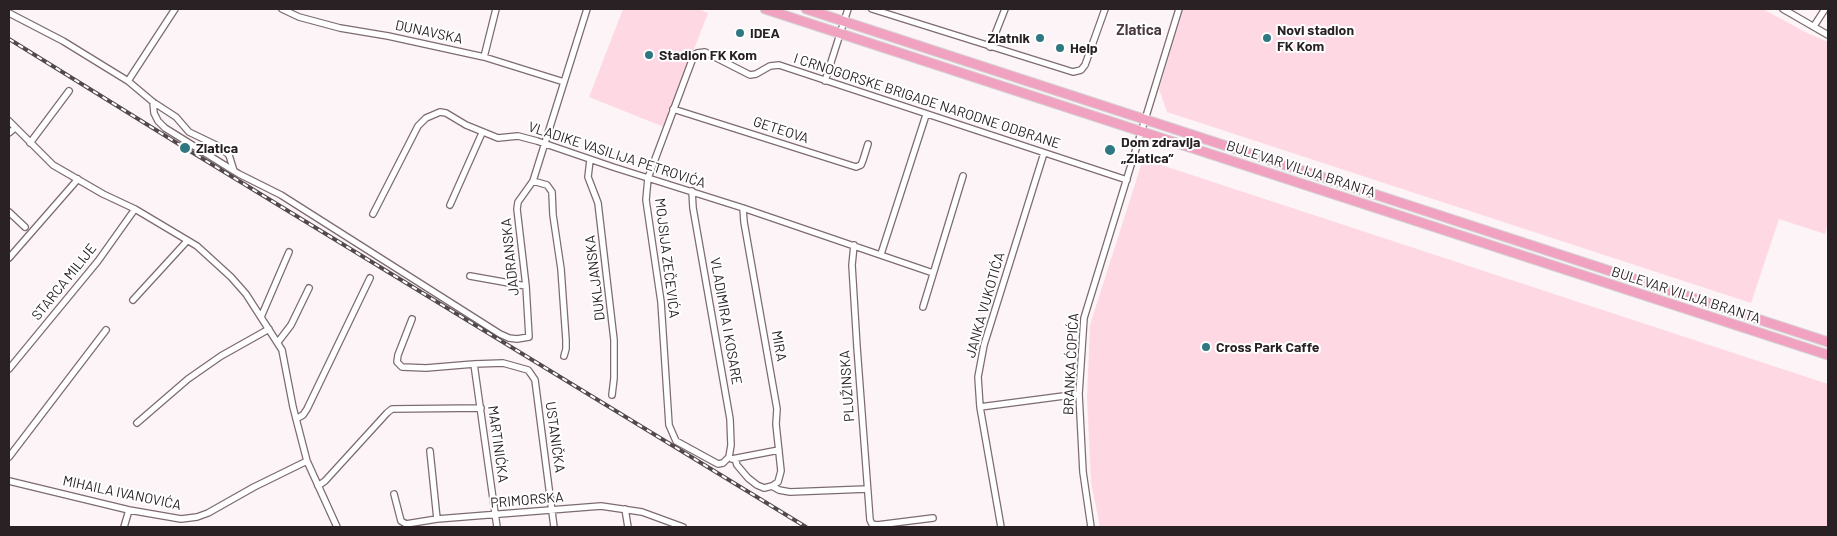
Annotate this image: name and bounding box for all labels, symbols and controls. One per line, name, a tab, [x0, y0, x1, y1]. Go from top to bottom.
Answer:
street label: DUNAVSKA	[394, 17, 464, 47]
district label: Zlatica	[1116, 21, 1162, 39]
place label: Novi stadion FK Kom	[1277, 22, 1354, 54]
place label: IDEA	[750, 25, 780, 41]
marker: IDEA	[734, 27, 746, 39]
place label: Zlatnik	[988, 30, 1030, 46]
marker: Zlatnik	[1034, 32, 1046, 44]
marker: Novi stadion FK Kom	[1261, 32, 1273, 44]
place label: Help	[1070, 40, 1098, 56]
marker: Help	[1054, 42, 1066, 54]
place label: Stadion FK Kom	[659, 47, 757, 63]
marker: Stadion FK Kom	[643, 49, 655, 61]
street label: I CRNOGORSKE BRIGADE NARODNE ODBRANE	[792, 50, 1062, 152]
street label: GETEOVA	[751, 113, 811, 147]
street label: VLADIKE VASILIJA PETROVIĆA	[526, 118, 708, 192]
place label: Dom zdravlja „Zlatica”	[1121, 134, 1200, 166]
street label: BULEVAR VILIJA BRANTA	[1224, 137, 1378, 201]
place label: Zlatica	[196, 140, 238, 156]
marker: Zlatica	[178, 141, 192, 155]
marker: Dom zdravlja „Zlatica”	[1103, 143, 1117, 157]
street label: MOJSIJA ZEČEVIĆA	[651, 197, 683, 319]
street label: JADRANSKA	[498, 217, 522, 297]
street label: DUKLJANSKA	[581, 234, 609, 322]
street label: STARCA MILIJE	[28, 240, 100, 324]
street label: JANKA VUKOTIĆA	[962, 250, 1008, 360]
street label: VLADIMIRA I KOSARE	[707, 256, 745, 386]
street label: BULEVAR VILIJA BRANTA	[1609, 263, 1763, 327]
street label: BRANKA ĆOPIĆA	[1060, 313, 1082, 415]
street label: MIRA	[768, 329, 790, 363]
place label: Cross Park Caffe	[1216, 339, 1319, 355]
marker: Cross Park Caffe	[1200, 341, 1212, 353]
street label: PLUŽINSKA	[836, 350, 858, 422]
street label: USTANIČKA	[542, 400, 568, 474]
street label: MARTINIĆKA	[484, 404, 512, 484]
street label: MIHAILA IVANOVIĆA	[61, 472, 183, 514]
street label: PRIMORSKA	[490, 488, 564, 512]

